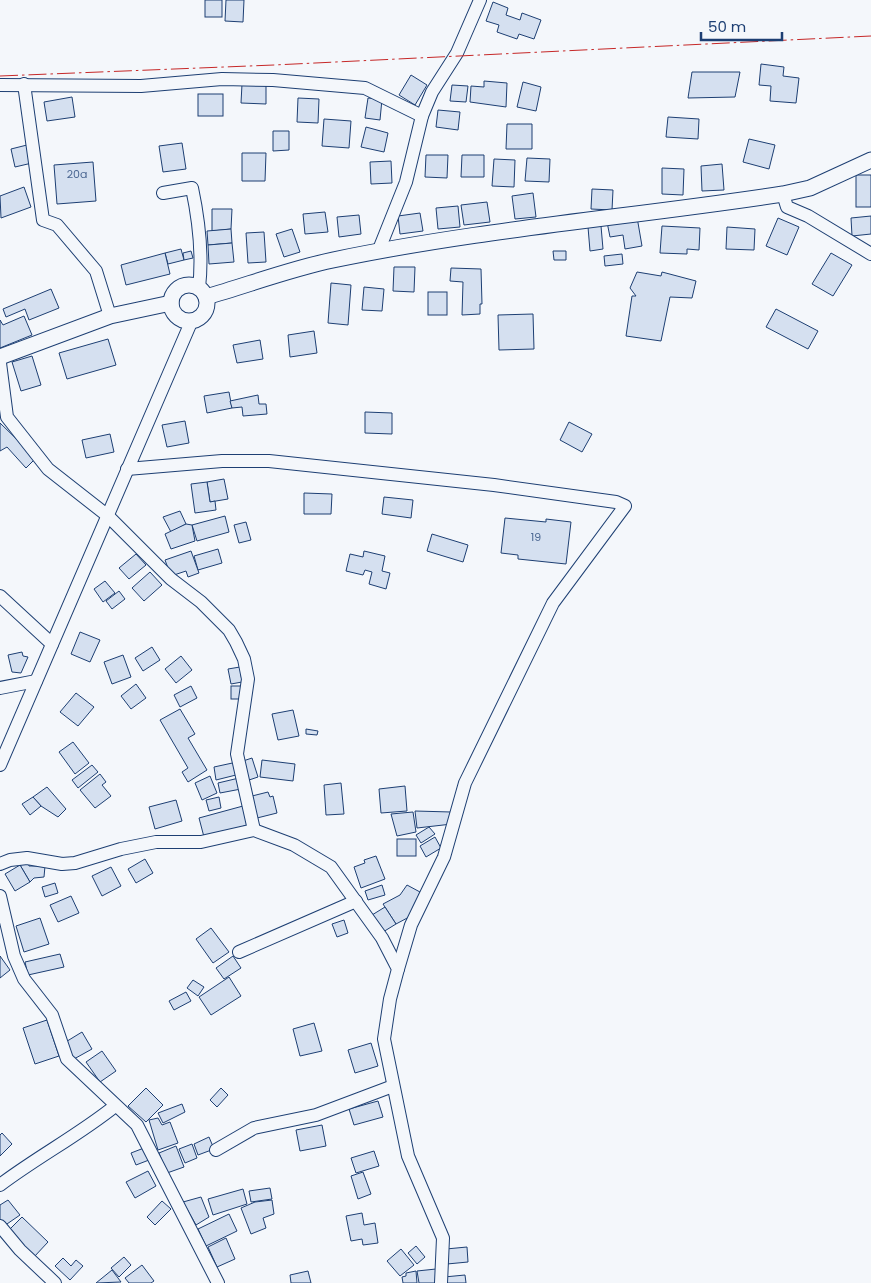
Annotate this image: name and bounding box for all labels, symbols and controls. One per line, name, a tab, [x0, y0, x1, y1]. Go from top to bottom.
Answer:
scale bar	[701, 10, 782, 42]
text: 50 m	[708, 16, 746, 37]
house number: 20a	[67, 166, 87, 182]
house number: 19	[531, 529, 541, 545]

